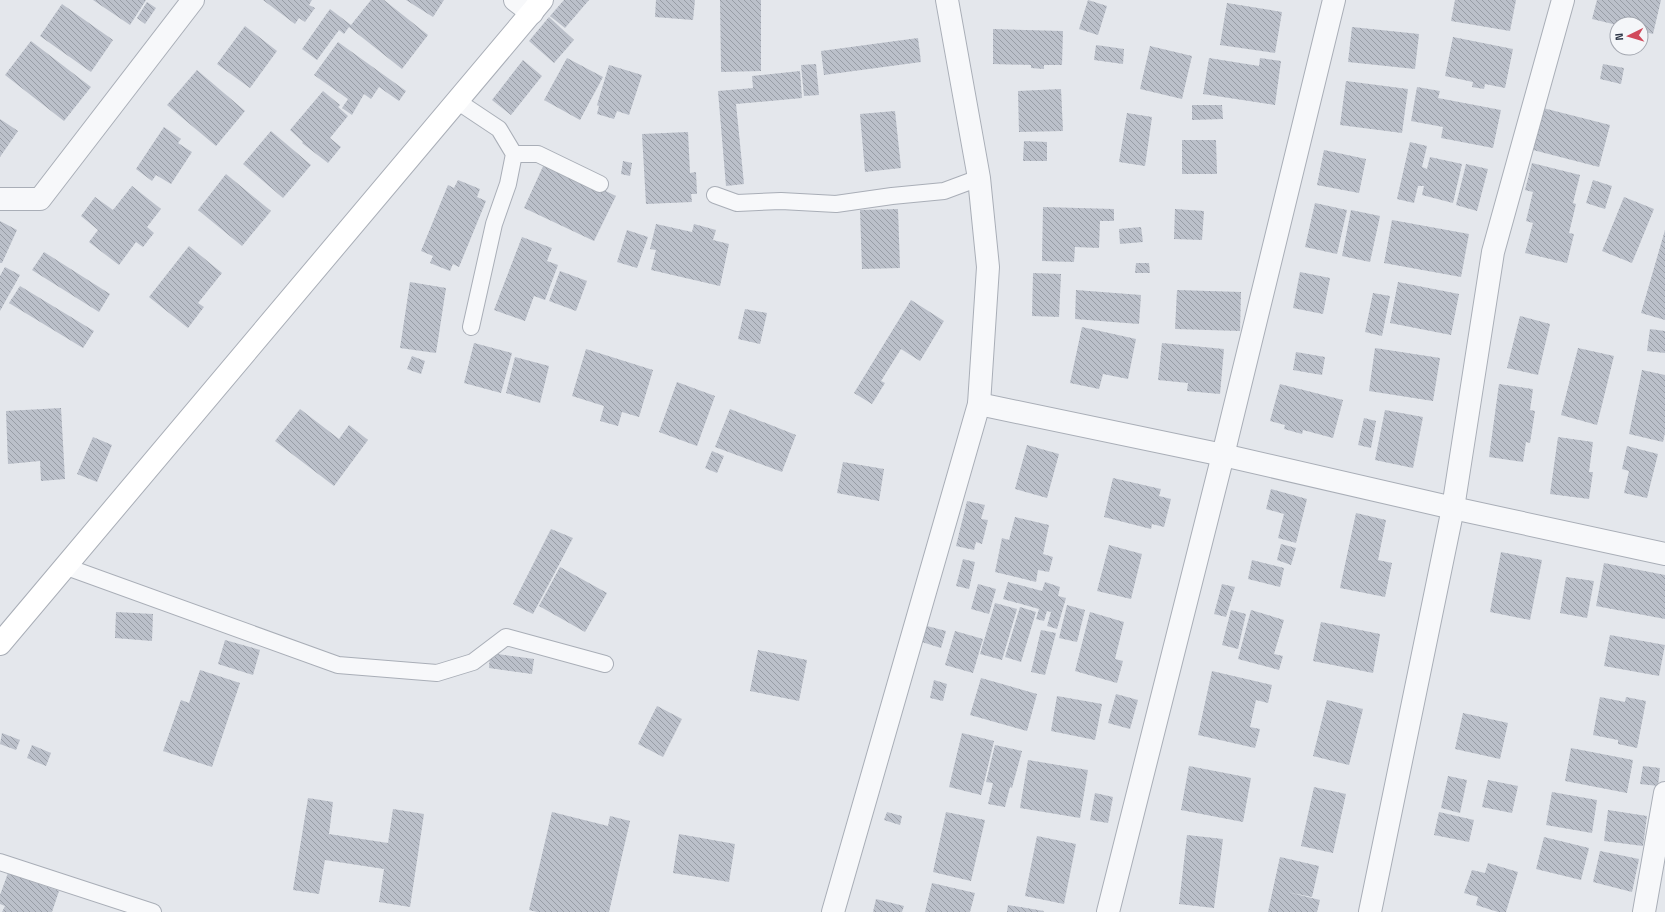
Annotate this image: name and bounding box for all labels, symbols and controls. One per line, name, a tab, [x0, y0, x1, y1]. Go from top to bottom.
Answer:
north arrow	[1609, 16, 1649, 56]
text: N	[1611, 32, 1627, 41]

